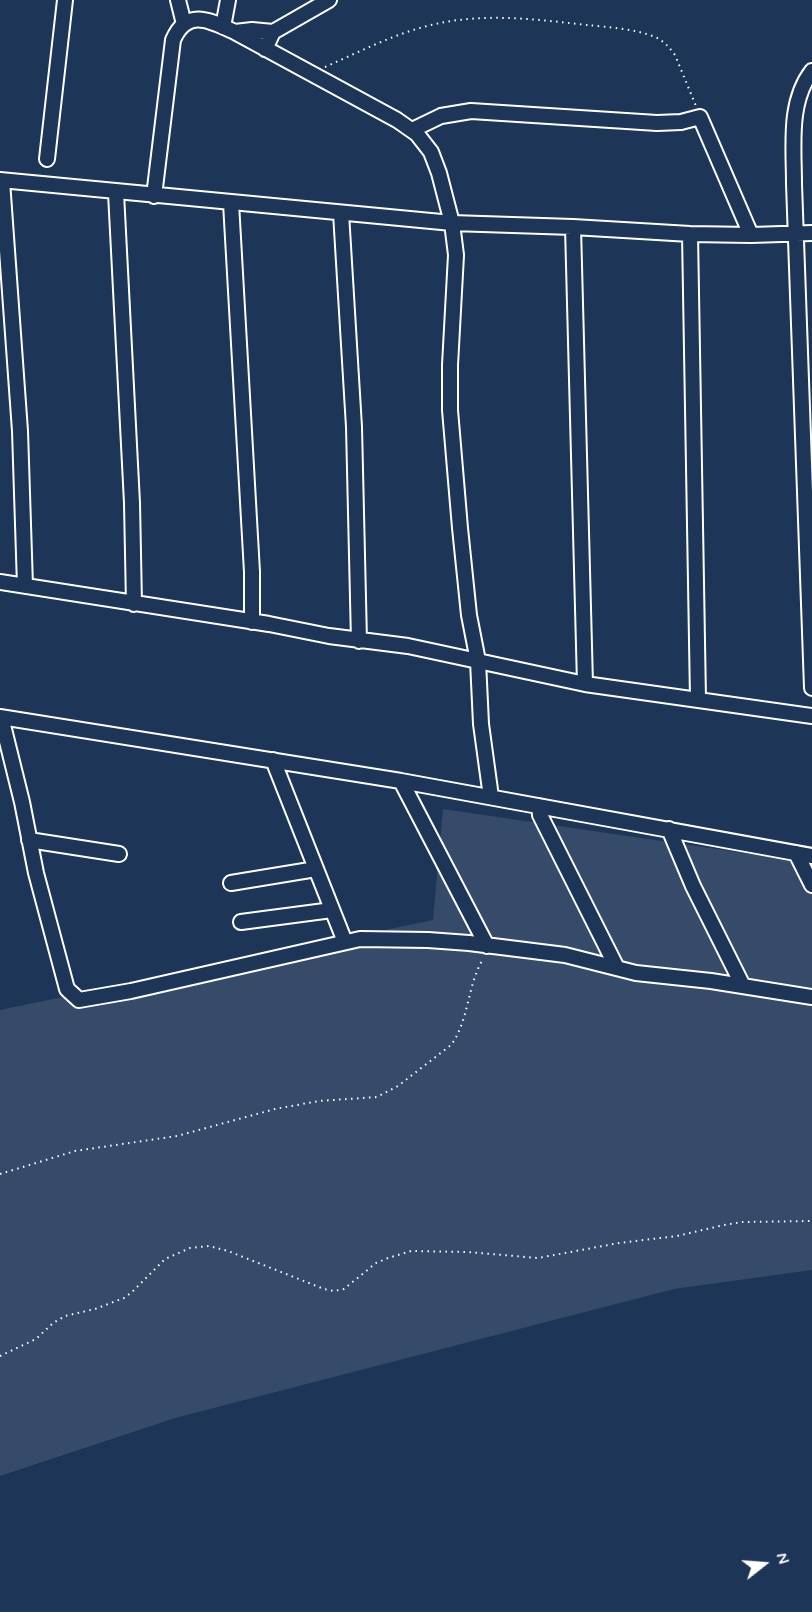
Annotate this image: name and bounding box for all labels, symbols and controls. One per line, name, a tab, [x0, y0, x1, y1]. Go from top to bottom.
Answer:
north arrow	[734, 1534, 794, 1594]
text: N	[770, 1550, 793, 1567]

